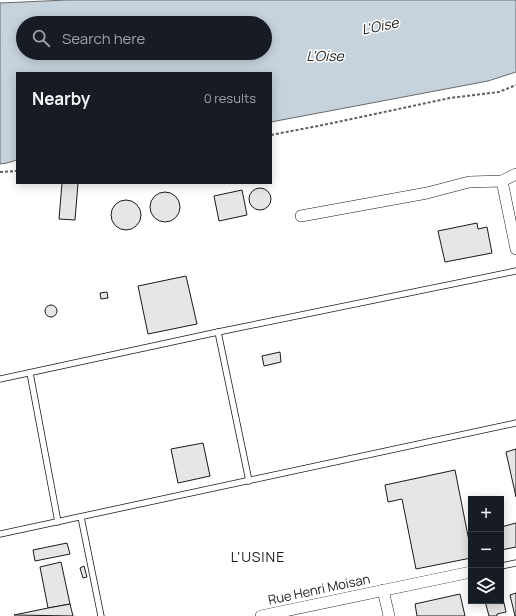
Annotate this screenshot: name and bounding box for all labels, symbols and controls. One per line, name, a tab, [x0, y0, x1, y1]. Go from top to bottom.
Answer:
water label: L'Oise	[360, 12, 401, 39]
search box	[16, 16, 272, 60]
icon: search	[30, 27, 52, 49]
text: Search here	[62, 28, 145, 49]
water label: L’Oise	[306, 46, 345, 65]
text: Nearby	[32, 87, 90, 110]
text: 0 results	[204, 89, 256, 107]
map controls	[468, 496, 504, 604]
button: +	[468, 496, 504, 532]
button: −	[468, 532, 504, 568]
district label: L'USINE	[231, 547, 285, 566]
button: layers	[468, 568, 504, 604]
street label: Rue Henri Moisan	[266, 569, 372, 609]

